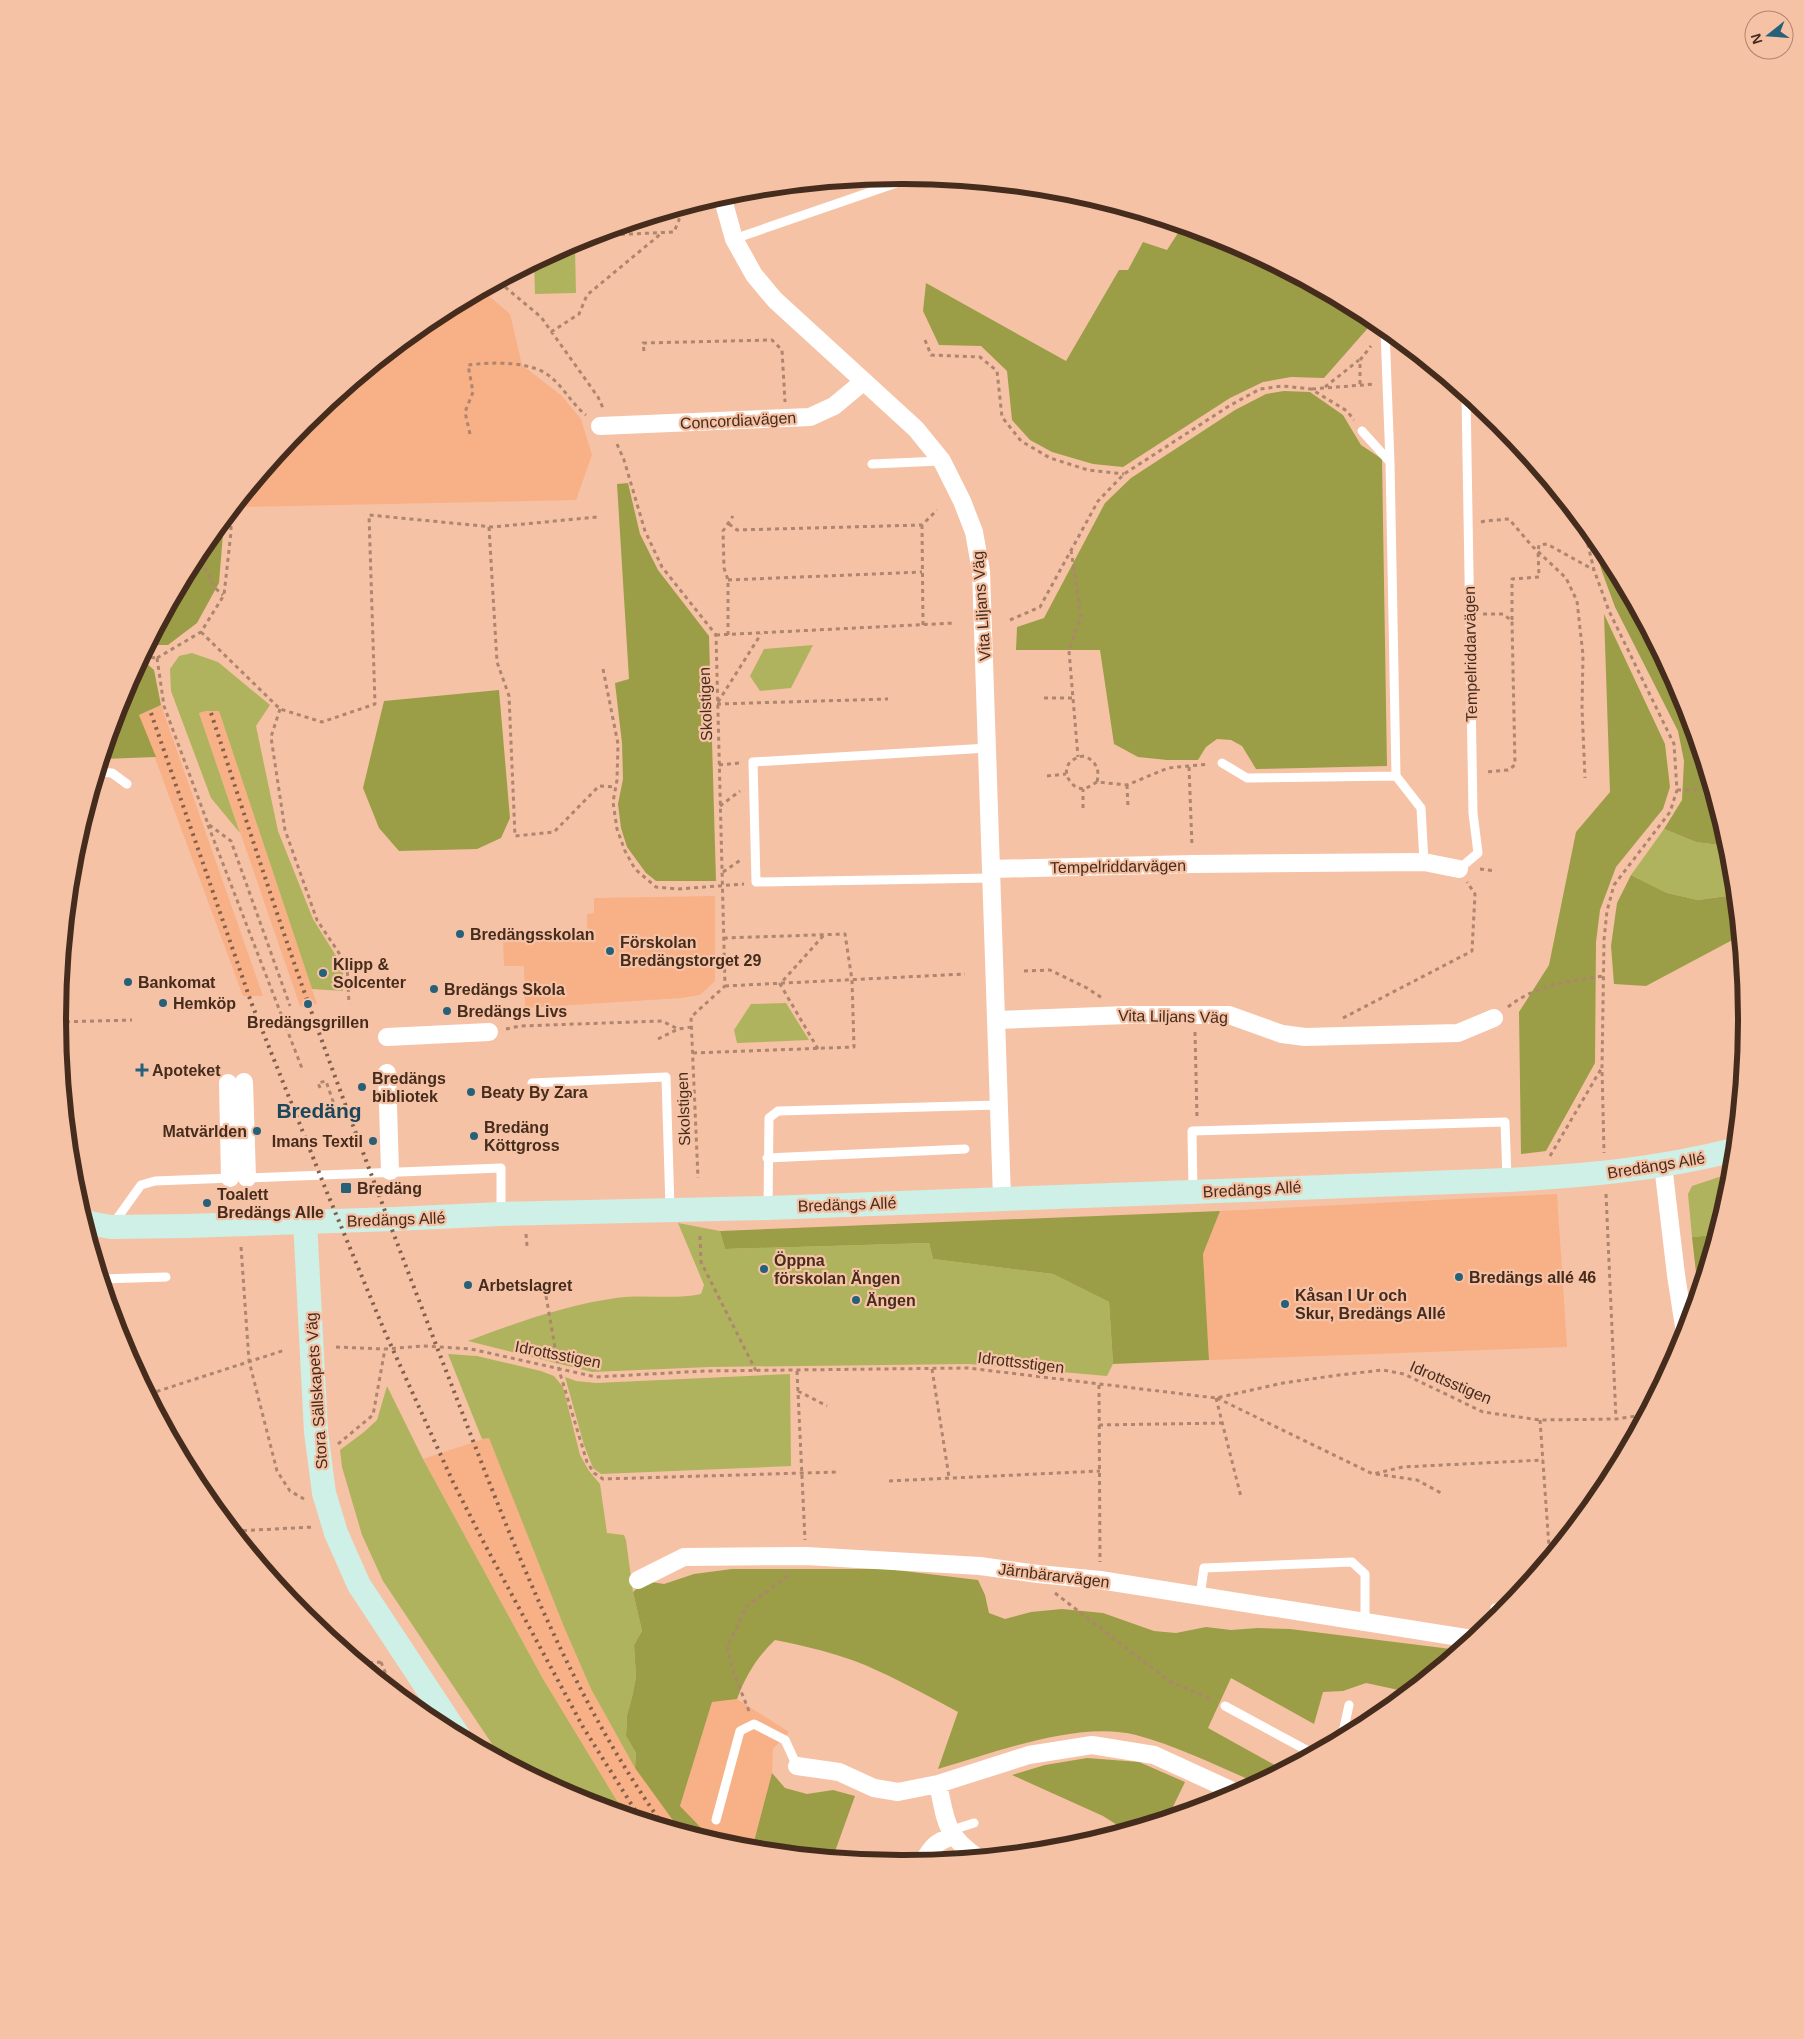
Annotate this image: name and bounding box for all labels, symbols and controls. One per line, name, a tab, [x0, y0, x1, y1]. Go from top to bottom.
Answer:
north arrow	[1744, 10, 1794, 60]
text: N	[1747, 32, 1766, 46]
street label: Concordiavägen	[679, 409, 797, 432]
street label: Vita Liljans Väg	[969, 551, 994, 661]
street label: Tempelriddarvägen	[1461, 586, 1480, 722]
street label: Skolstigen	[696, 667, 715, 741]
street label: Tempelriddarvägen	[1050, 857, 1186, 876]
place label: Bredängsskolan	[470, 926, 594, 943]
marker: Bredängsskolan	[454, 928, 466, 940]
place label: Förskolan Bredängstorget 29	[620, 934, 761, 969]
marker: Förskolan Bredängstorget 29	[604, 945, 616, 957]
place label: Klipp & Solcenter	[333, 956, 406, 991]
marker: Klipp & Solcenter	[317, 967, 329, 979]
place label: Bankomat	[138, 974, 216, 991]
marker: Bankomat	[122, 976, 134, 988]
place label: Bredängs Skola	[444, 981, 565, 998]
marker: Bredängs Skola	[428, 983, 440, 995]
place label: Hemköp	[173, 995, 236, 1012]
marker: Hemköp	[157, 997, 169, 1009]
marker: Bredängsgrillen	[302, 998, 314, 1010]
place label: Bredängs Livs	[457, 1003, 567, 1020]
marker: Bredängs Livs	[441, 1005, 453, 1017]
street label: Vita Liljans Väg	[1118, 1007, 1228, 1026]
place label: Bredängsgrillen	[247, 1014, 369, 1031]
place label: Apoteket	[152, 1062, 221, 1079]
marker: Apoteket	[136, 1064, 148, 1076]
place label: Bredängs bibliotek	[372, 1070, 446, 1105]
street label: Skolstigen	[674, 1072, 693, 1146]
marker: Bredängs bibliotek	[356, 1081, 368, 1093]
place label: Beaty By Zara	[481, 1084, 588, 1101]
marker: Beaty By Zara	[465, 1086, 477, 1098]
district label: Bredäng	[276, 1099, 362, 1122]
place label: Bredäng Köttgross	[484, 1119, 560, 1154]
place label: Matvärlden	[163, 1123, 247, 1140]
marker: Matvärlden	[251, 1125, 263, 1137]
marker: Bredäng Köttgross	[468, 1130, 480, 1142]
place label: Imans Textil	[272, 1133, 363, 1150]
marker: Imans Textil	[367, 1135, 379, 1147]
street label: Bredängs Allé	[1606, 1149, 1706, 1182]
street label: Bredängs Allé	[1202, 1178, 1302, 1201]
place label: Bredäng	[357, 1180, 422, 1197]
marker: Bredäng	[339, 1181, 353, 1195]
place label: Toalett Bredängs Alle	[217, 1186, 324, 1221]
street label: Bredängs Allé	[797, 1194, 897, 1215]
marker: Toalett Bredängs Alle	[201, 1197, 213, 1209]
street label: Bredängs Allé	[346, 1209, 446, 1230]
place label: Öppna förskolan Ängen	[774, 1251, 900, 1287]
marker: Öppna förskolan Ängen	[758, 1263, 770, 1275]
place label: Bredängs allé 46	[1469, 1269, 1596, 1286]
marker: Bredängs allé 46	[1453, 1271, 1465, 1283]
place label: Arbetslagret	[478, 1277, 573, 1294]
marker: Arbetslagret	[462, 1279, 474, 1291]
place label: Kåsan I Ur och Skur, Bredängs Allé	[1295, 1287, 1446, 1322]
place label: Ängen	[866, 1292, 916, 1309]
marker: Ängen	[850, 1294, 862, 1306]
marker: Kåsan I Ur och Skur, Bredängs Allé	[1279, 1298, 1291, 1310]
street label: Stora Sällskapets Väg	[303, 1312, 330, 1470]
street label: Idrottsstigen	[514, 1338, 602, 1371]
street label: Idrottsstigen	[977, 1349, 1065, 1376]
street label: Idrottsstigen	[1407, 1358, 1494, 1407]
street label: Järnbärarvägen	[997, 1560, 1111, 1591]

